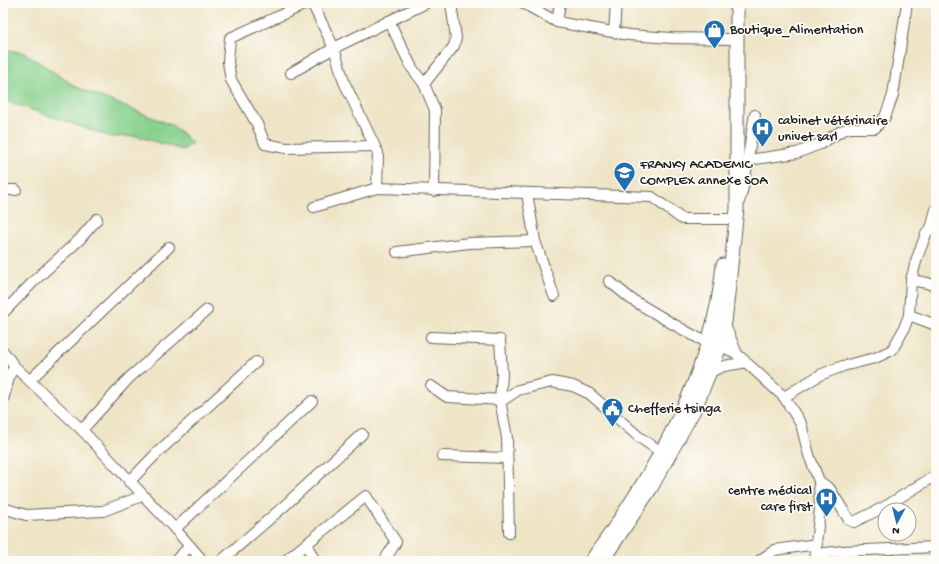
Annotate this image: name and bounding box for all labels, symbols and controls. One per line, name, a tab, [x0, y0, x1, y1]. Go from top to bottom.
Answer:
shop icon: Boutique_Alimentation	[702, 17, 728, 50]
place label: Boutique_Alimentation	[729, 22, 864, 39]
place label: cabinet vétérinaire univet sarl	[778, 113, 889, 146]
hospital icon: cabinet vétérinaire univet sarl	[749, 116, 775, 149]
place label: FRANKY ACADEMIC COMPLEX annexe SOA	[639, 157, 768, 190]
school or university icon: FRANKY ACADEMIC COMPLEX annexe SOA	[612, 160, 638, 193]
public building icon: Chefferie tsinga	[599, 396, 625, 429]
place label: Chefferie tsinga	[628, 401, 722, 418]
place label: centre médical care first	[728, 483, 813, 516]
hospital icon: centre médical care first	[814, 486, 840, 519]
north arrow	[877, 502, 917, 542]
text: N	[892, 524, 900, 536]

